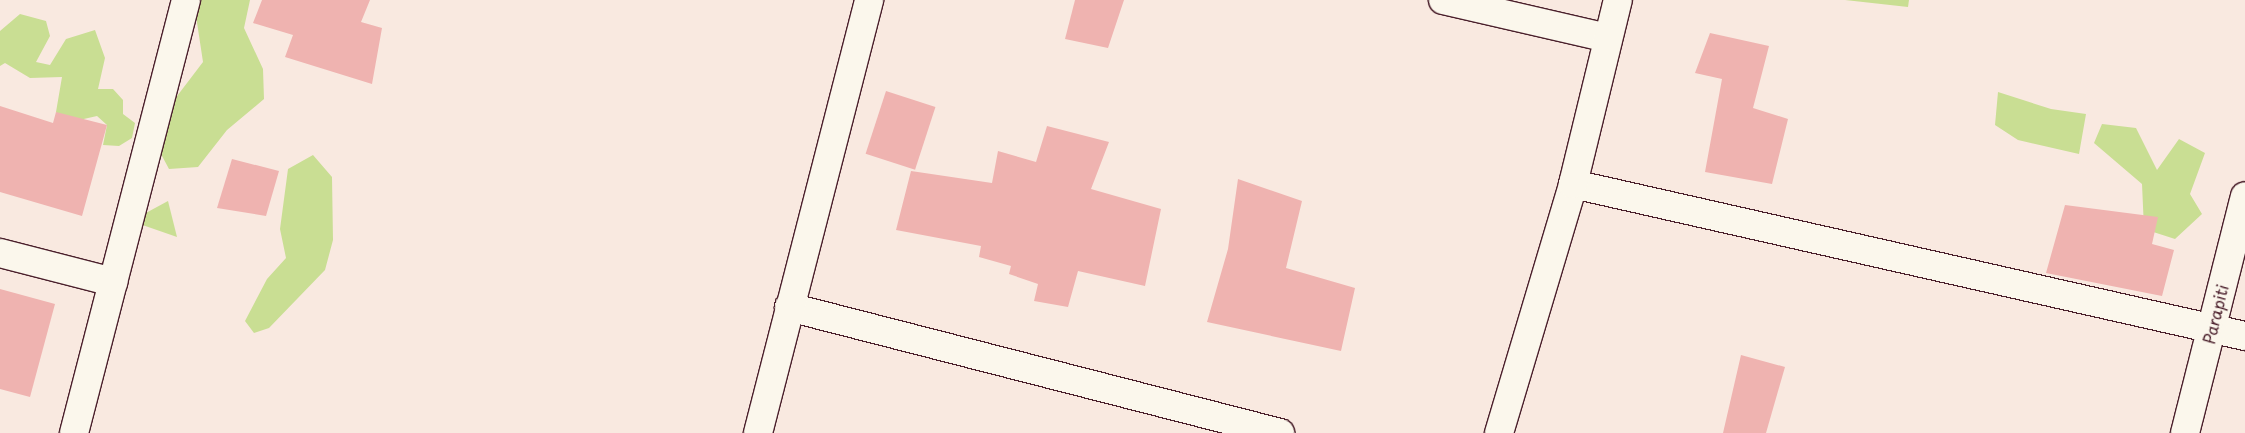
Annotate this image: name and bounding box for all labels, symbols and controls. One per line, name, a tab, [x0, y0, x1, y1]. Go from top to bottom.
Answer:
street label: Parapiti	[2198, 282, 2232, 346]

